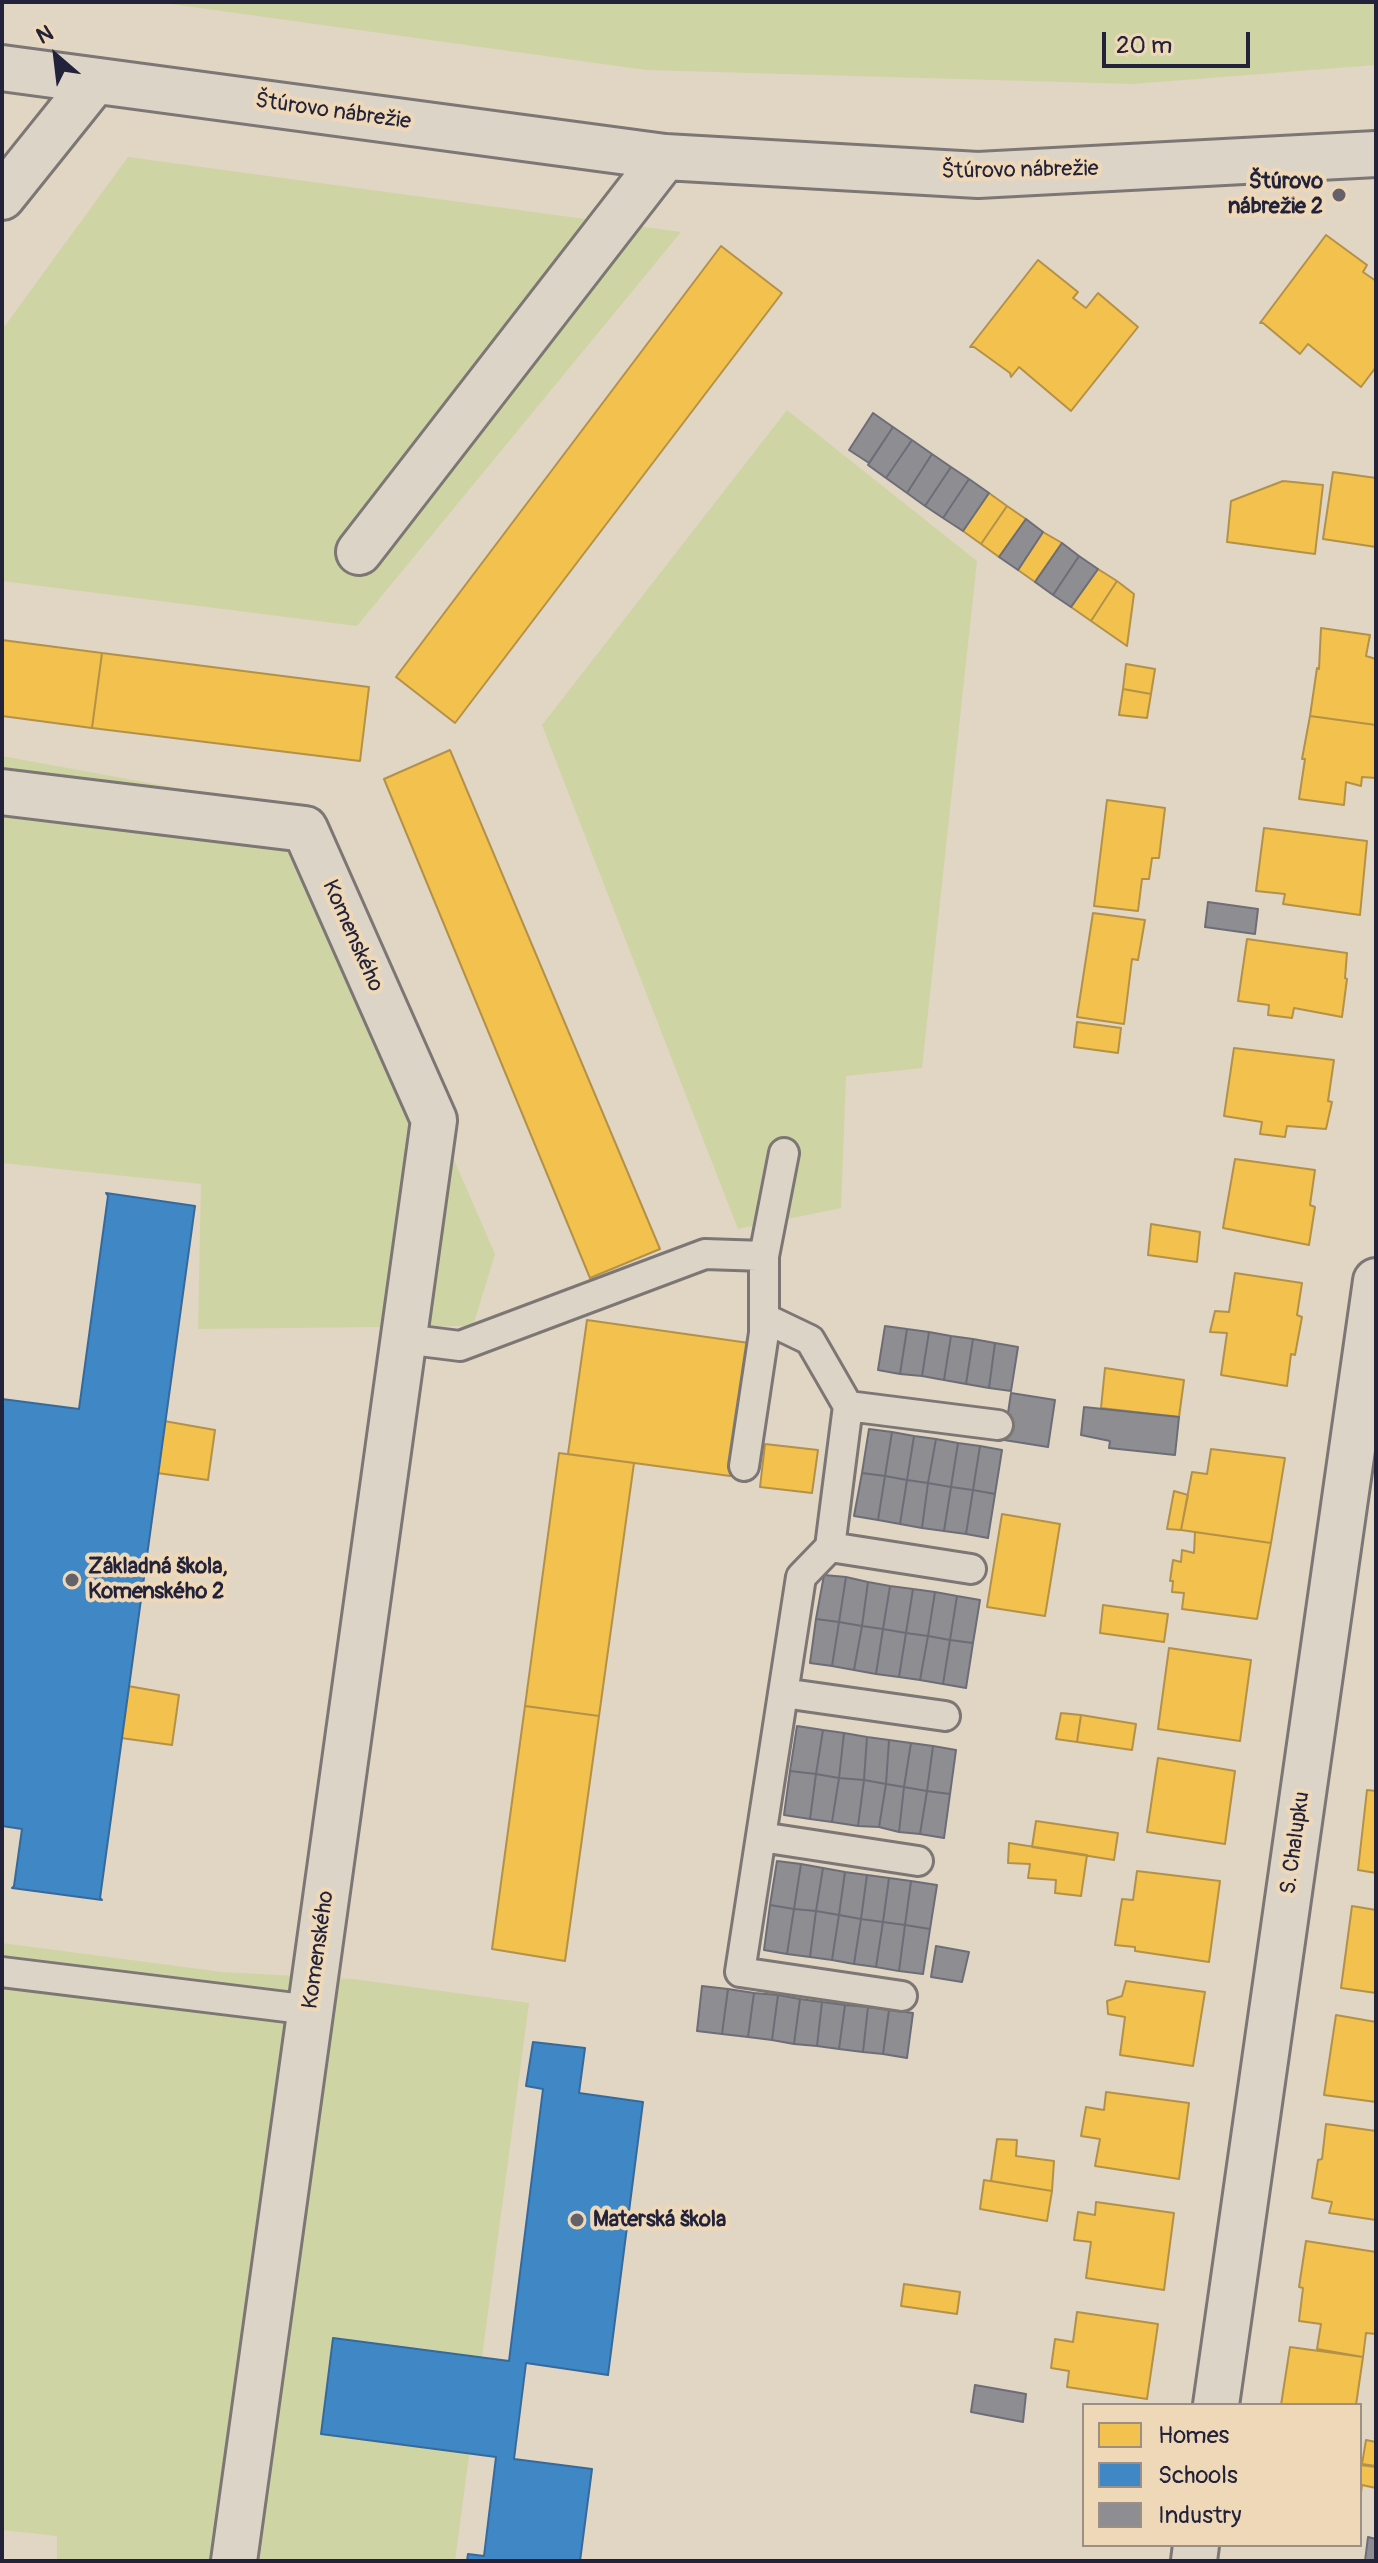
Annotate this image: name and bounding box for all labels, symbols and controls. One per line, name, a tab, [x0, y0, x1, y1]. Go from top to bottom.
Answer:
north arrow	[16, 16, 96, 96]
scale bar	[1106, 16, 1254, 66]
text: N	[32, 19, 58, 51]
text: 20 m	[1116, 31, 1172, 60]
street label: Štúrovo nábrežie	[253, 88, 413, 136]
street label: Štúrovo nábrežie	[941, 156, 1099, 186]
place label: Štúrovo nábrežie 2	[1228, 169, 1323, 220]
marker: Štúrovo nábrežie 2	[1330, 186, 1348, 204]
street label: Komenského	[316, 876, 388, 996]
place label: Základná škola, Komenského 2	[88, 1554, 228, 1606]
marker: Základná škola, Komenského 2	[63, 1571, 81, 1589]
street label: S. Chalupku	[1276, 1790, 1316, 1896]
street label: Komenského	[298, 1889, 340, 2011]
place label: Materská škola	[593, 2207, 726, 2233]
marker: Materská škola	[568, 2211, 586, 2229]
legend	[1082, 2403, 1362, 2547]
text: Homes	[1158, 2421, 1229, 2450]
text: Schools	[1158, 2461, 1238, 2490]
text: Industry	[1158, 2501, 1241, 2530]

